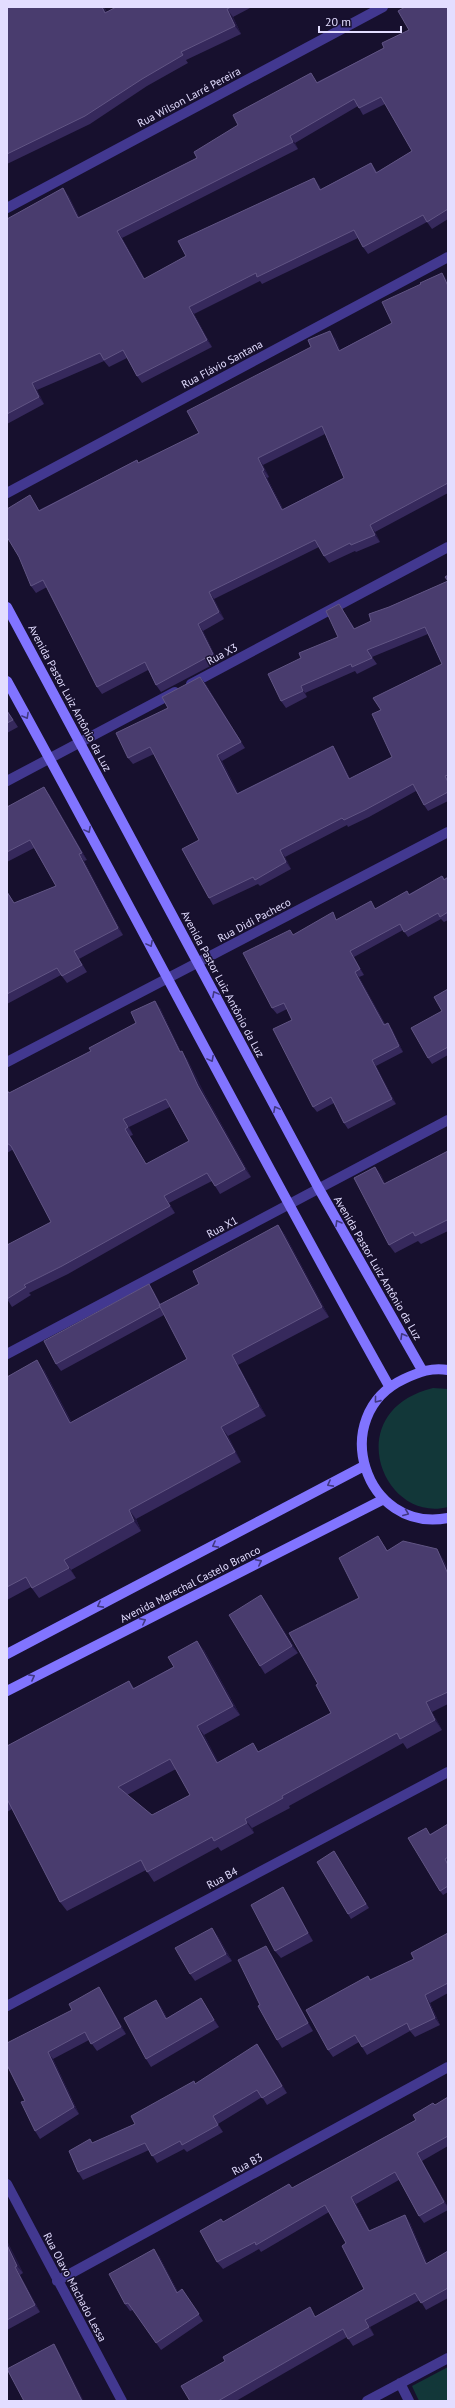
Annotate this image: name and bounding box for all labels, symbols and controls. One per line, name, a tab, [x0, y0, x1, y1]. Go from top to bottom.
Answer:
scale bar	[319, 8, 401, 34]
text: 20 m	[325, 14, 351, 29]
street label: Rua Wilson Larré Pereira	[135, 64, 243, 130]
street label: Rua Flávio Santana	[179, 337, 265, 391]
street label: Avenida Pastor Luiz Antônio da Luz	[25, 622, 115, 774]
street label: Rua X3	[204, 640, 240, 668]
one-way arrow	[21, 711, 28, 719]
one-way arrow	[83, 826, 91, 833]
street label: Rua Didi Pacheco	[215, 895, 293, 945]
street label: Avenida Pastor Luiz Antônio da Luz	[178, 908, 268, 1060]
one-way arrow	[145, 940, 152, 947]
one-way arrow	[212, 991, 219, 999]
one-way arrow	[206, 1055, 213, 1062]
one-way arrow	[274, 1106, 281, 1113]
street label: Avenida Pastor Luiz Antônio da Luz	[331, 1193, 425, 1343]
street label: Rua X1	[204, 1213, 240, 1241]
one-way arrow	[336, 1220, 343, 1227]
one-way arrow	[400, 1333, 407, 1340]
one-way arrow	[375, 1395, 382, 1402]
one-way arrow	[326, 1480, 334, 1487]
one-way arrow	[402, 1508, 409, 1516]
one-way arrow	[211, 1540, 219, 1548]
street label: Avenida Marechal Castelo Branco	[117, 1542, 263, 1626]
one-way arrow	[254, 1559, 262, 1567]
one-way arrow	[96, 1601, 104, 1608]
one-way arrow	[138, 1618, 146, 1626]
one-way arrow	[28, 1675, 36, 1682]
street label: Rua B4	[204, 1864, 240, 1892]
street label: Rua B3	[229, 2150, 265, 2178]
street label: Rua Olavo Machado Lessa	[40, 2230, 110, 2344]

